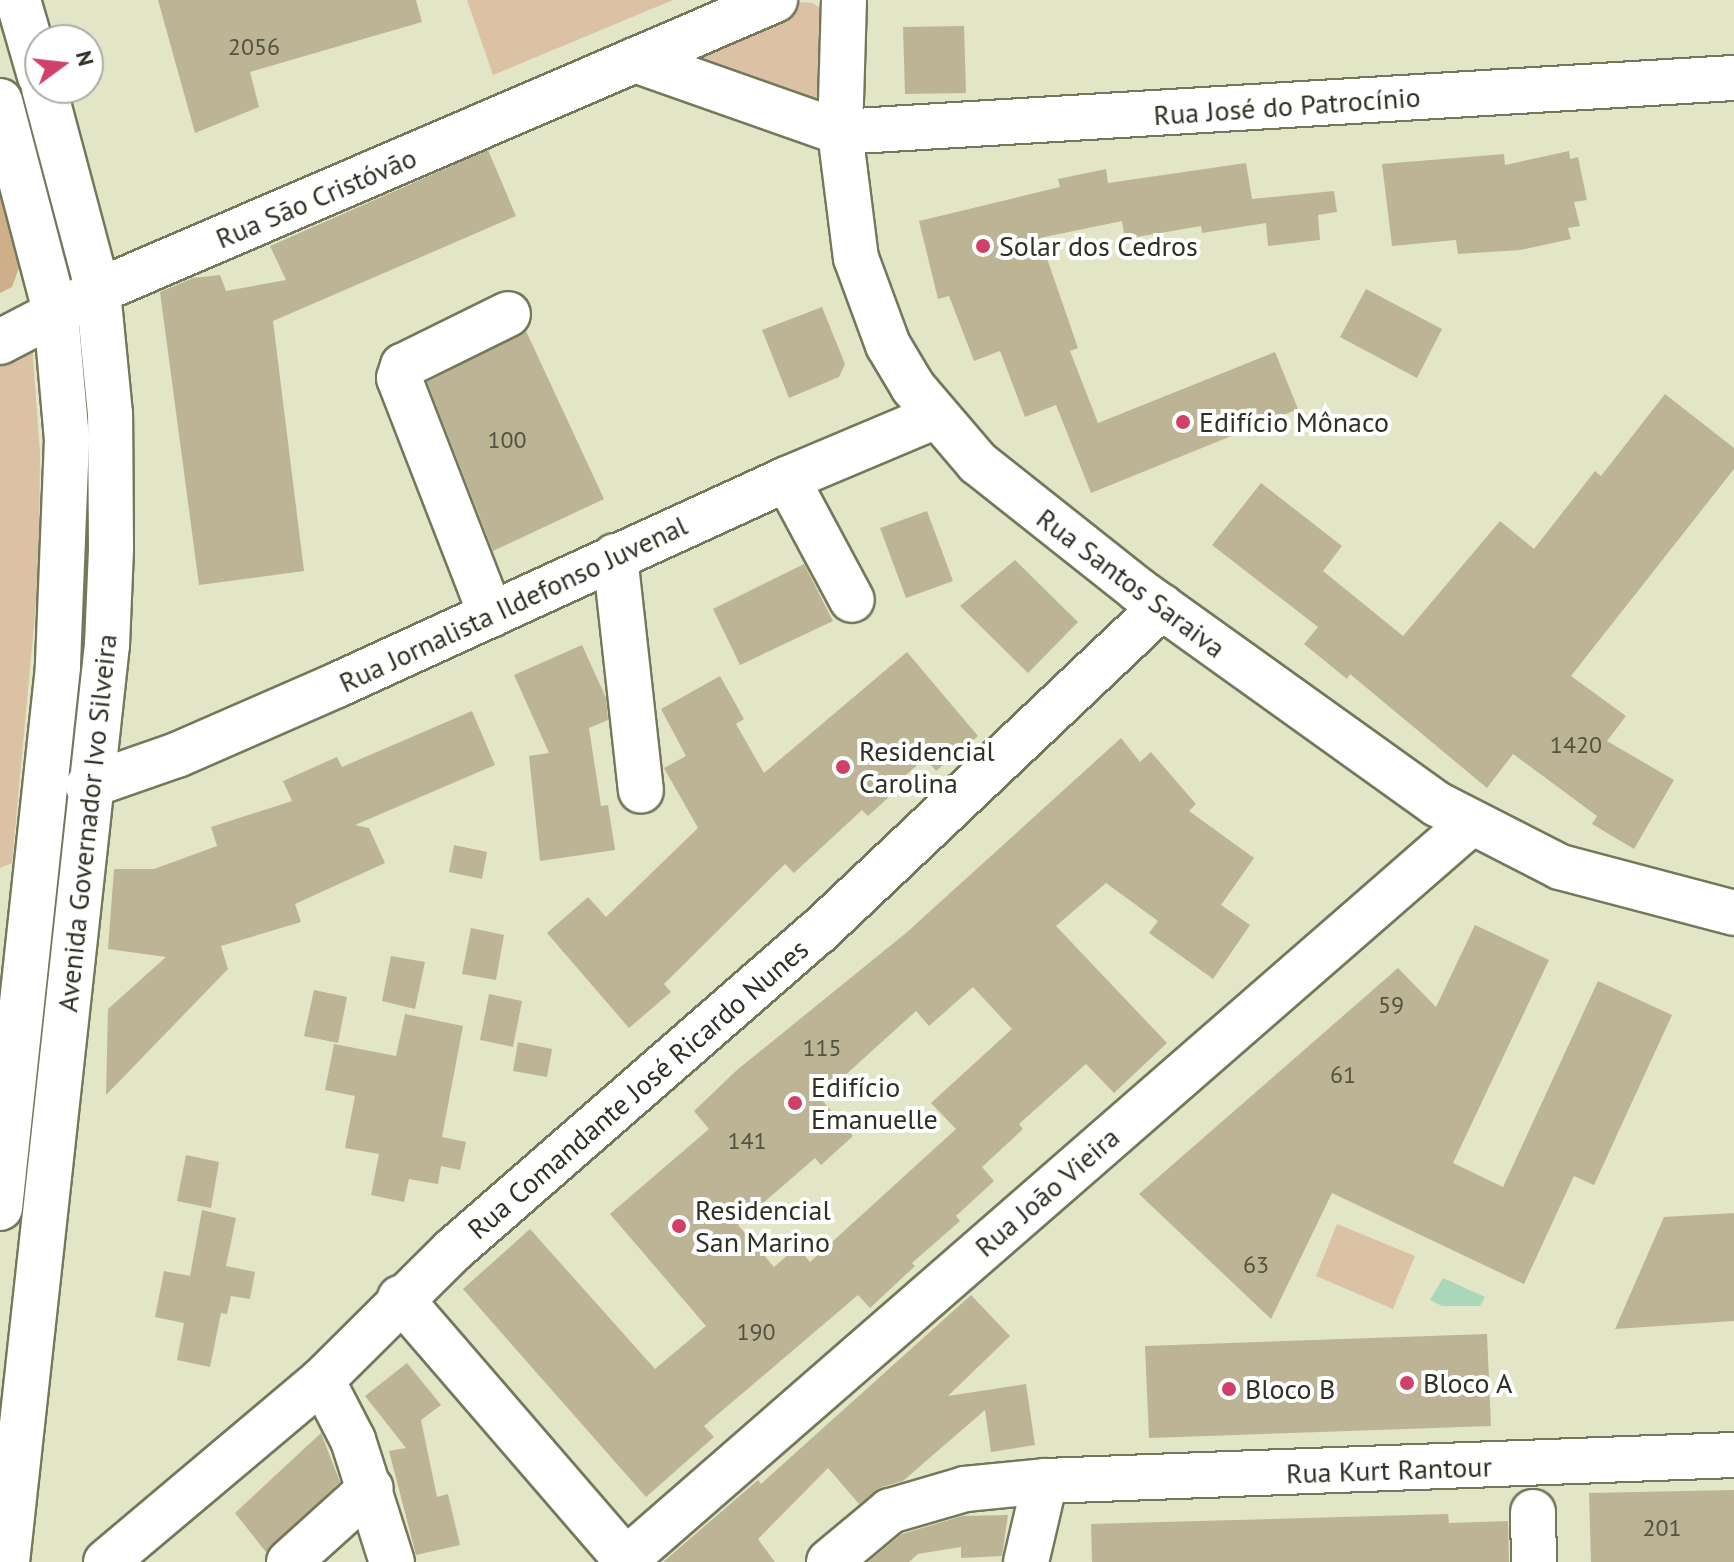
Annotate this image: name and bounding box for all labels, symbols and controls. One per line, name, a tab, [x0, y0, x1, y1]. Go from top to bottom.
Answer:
north arrow	[24, 24, 104, 104]
house number: 2056	[228, 33, 280, 61]
text: N	[70, 48, 101, 69]
street label: Rua José do Patrocínio	[1152, 80, 1422, 132]
street label: Rua São Cristóvão	[211, 141, 421, 255]
place label: Solar dos Cedros	[999, 229, 1198, 263]
marker: Solar dos Cedros	[974, 237, 992, 255]
place label: Edifício Mônaco	[1199, 405, 1389, 439]
marker: Edifício Mônaco	[1174, 413, 1192, 431]
house number: 100	[487, 426, 527, 454]
street label: Rua Santos Saraiva	[1030, 501, 1232, 665]
street label: Rua Jornalista Ildefonso Juvenal	[334, 508, 692, 700]
street label: Avenida Governador Ivo Silveira	[50, 632, 124, 1014]
house number: 1420	[1550, 731, 1602, 759]
place label: Residencial Carolina	[859, 734, 995, 800]
marker: Residencial Carolina	[834, 758, 852, 776]
street label: Rua Comandante José Ricardo Nunes	[461, 932, 815, 1246]
house number: 59	[1378, 991, 1404, 1019]
house number: 115	[802, 1034, 842, 1062]
house number: 61	[1330, 1061, 1356, 1089]
place label: Edifício Emanuelle	[811, 1070, 938, 1136]
marker: Edifício Emanuelle	[786, 1094, 804, 1112]
street label: Rua João Vieira	[968, 1120, 1126, 1264]
house number: 141	[727, 1127, 767, 1155]
place label: Residencial San Marino	[695, 1193, 831, 1259]
marker: Residencial San Marino	[670, 1217, 688, 1235]
house number: 63	[1243, 1251, 1269, 1279]
house number: 190	[736, 1318, 776, 1346]
place label: Bloco A	[1423, 1366, 1513, 1400]
place label: Bloco B	[1245, 1372, 1335, 1406]
marker: Bloco A	[1398, 1374, 1416, 1392]
marker: Bloco B	[1220, 1380, 1238, 1398]
street label: Rua Kurt Rantour	[1286, 1450, 1492, 1490]
house number: 201	[1642, 1514, 1682, 1542]

